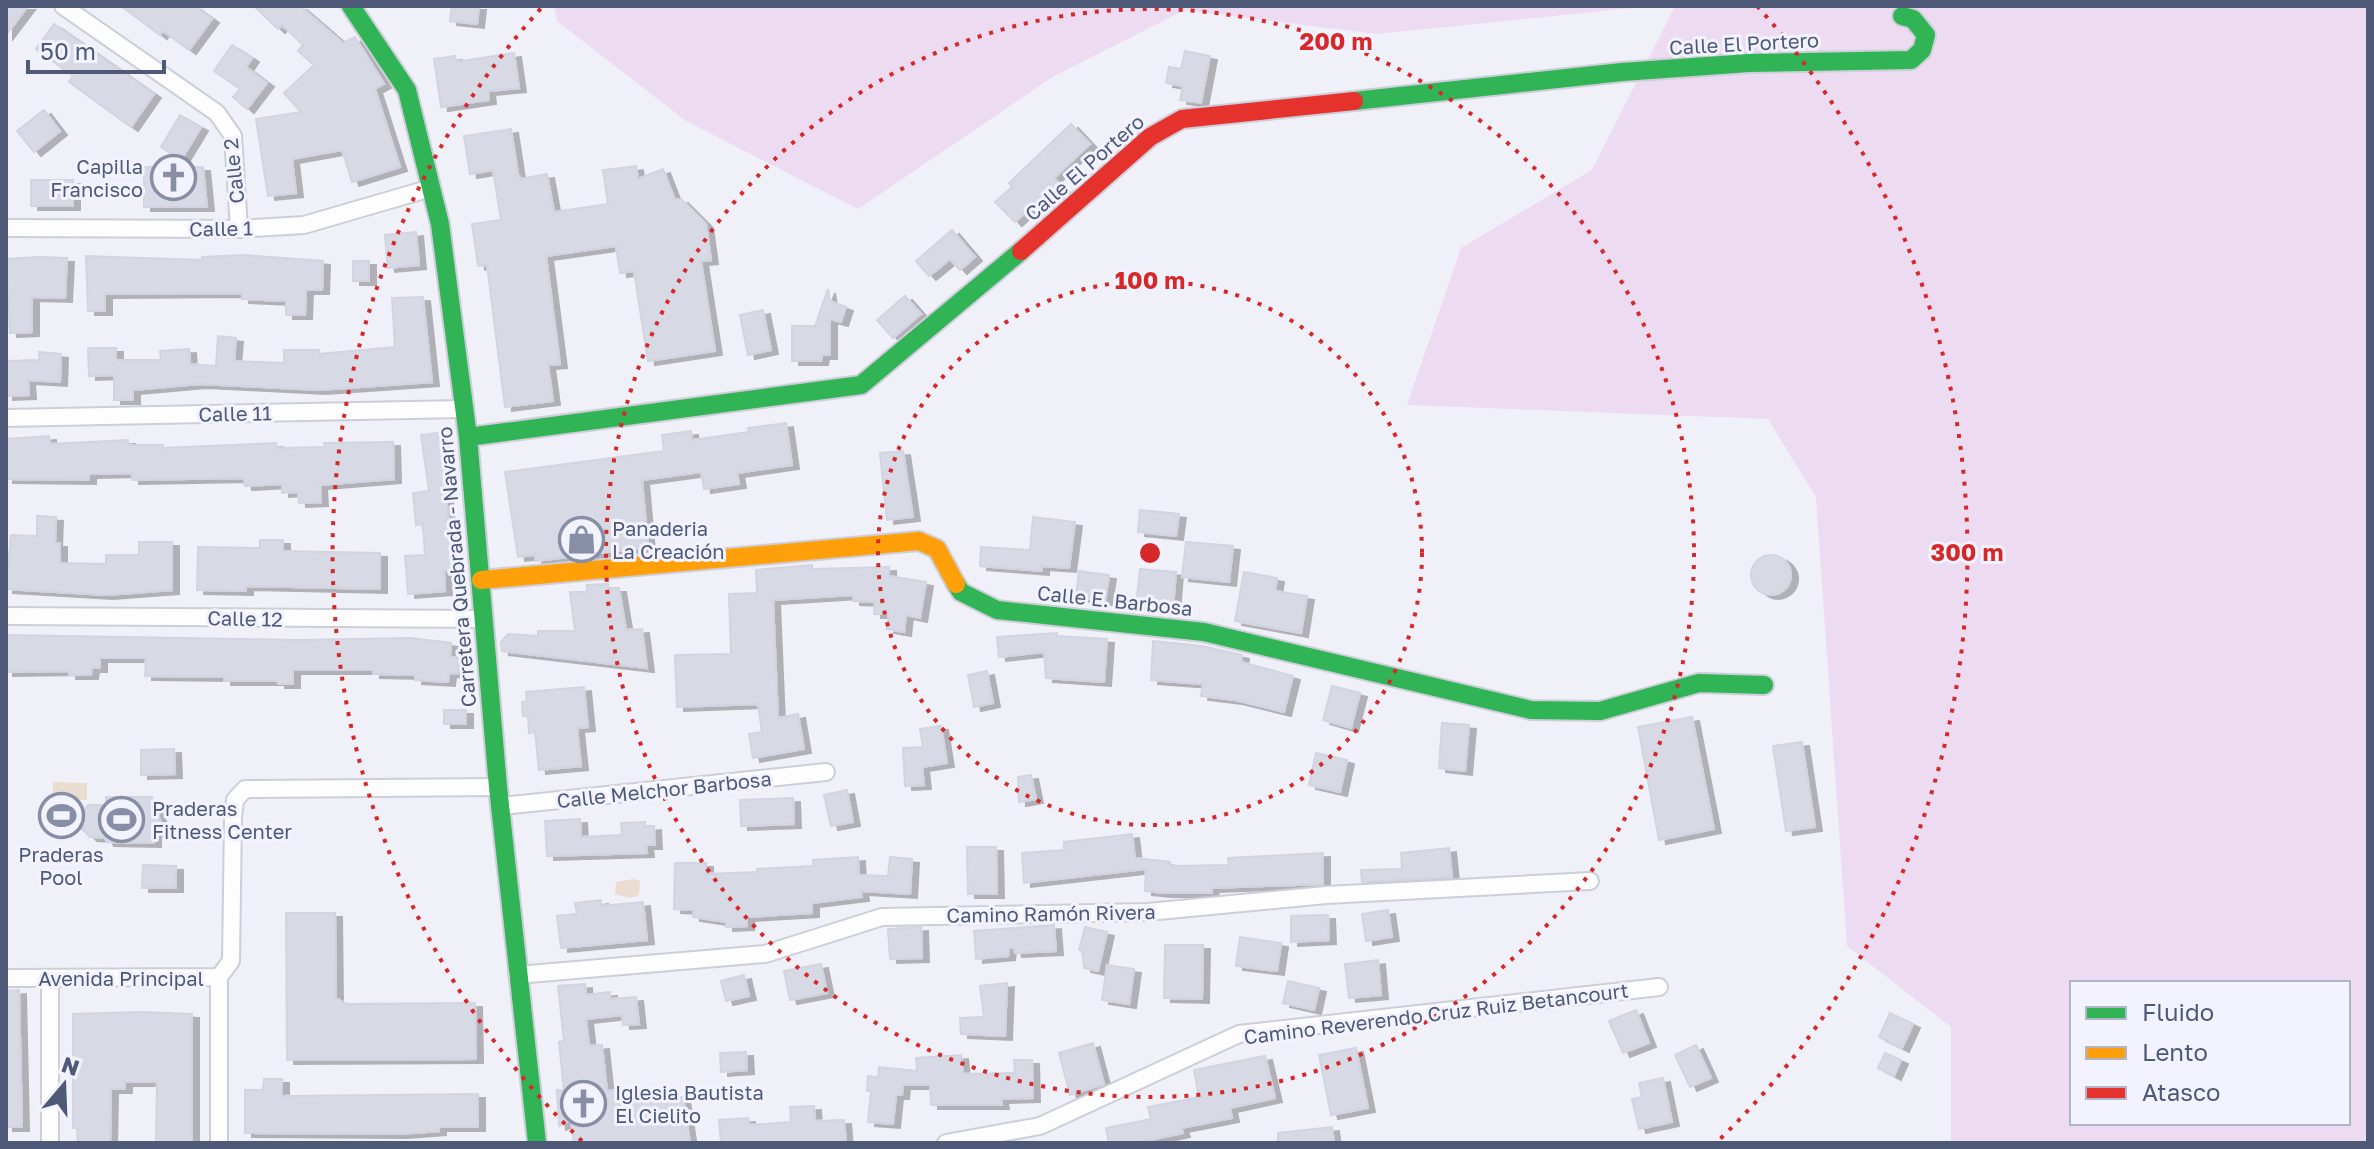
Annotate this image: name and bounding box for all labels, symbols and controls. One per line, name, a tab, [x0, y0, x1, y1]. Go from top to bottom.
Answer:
scale bar	[28, 24, 164, 74]
text: 200 m	[1300, 26, 1372, 55]
street label: Calle El Portero	[1668, 27, 1820, 59]
text: 50 m	[40, 36, 96, 65]
street label: Calle El Portero	[1020, 109, 1148, 225]
street label: Calle 2	[218, 137, 248, 205]
church icon: Capilla Francisco	[150, 153, 198, 201]
place label: Capilla Francisco	[50, 154, 143, 201]
street label: Calle 1	[189, 215, 253, 241]
text: 100 m	[1115, 265, 1185, 294]
street label: Calle 11	[198, 400, 272, 426]
street label: Carretera Quebrada - Navarro	[432, 426, 480, 708]
shop icon: Panaderia La Creación	[557, 516, 605, 564]
place label: Panaderia La Creación	[612, 516, 725, 563]
text: 300 m	[1931, 537, 2003, 566]
centre of rings	[1136, 539, 1164, 567]
street label: Calle E. Barbosa	[1036, 580, 1194, 620]
street label: Calle 12	[207, 605, 283, 631]
street label: Calle Melchor Barbosa	[555, 766, 773, 812]
sports icon: Praderas Pool	[37, 791, 85, 839]
sports icon: Praderas Fitness Center	[97, 796, 145, 844]
place label: Praderas Fitness Center	[152, 796, 292, 843]
place label: Praderas Pool	[18, 842, 104, 889]
street label: Camino Ramón Rivera	[946, 899, 1156, 927]
street label: Avenida Principal	[38, 966, 204, 990]
street label: Camino Reverendo Cruz Ruiz Betancourt	[1242, 977, 1630, 1049]
legend	[2070, 981, 2350, 1125]
text: Fluido	[2142, 997, 2214, 1026]
text: Lento	[2142, 1037, 2208, 1066]
north arrow	[24, 1045, 104, 1125]
text: N	[58, 1050, 83, 1081]
text: Atasco	[2142, 1077, 2220, 1106]
church icon: Iglesia Bautista El Cielito	[560, 1079, 608, 1127]
place label: Iglesia Bautista El Cielito	[615, 1080, 764, 1127]

